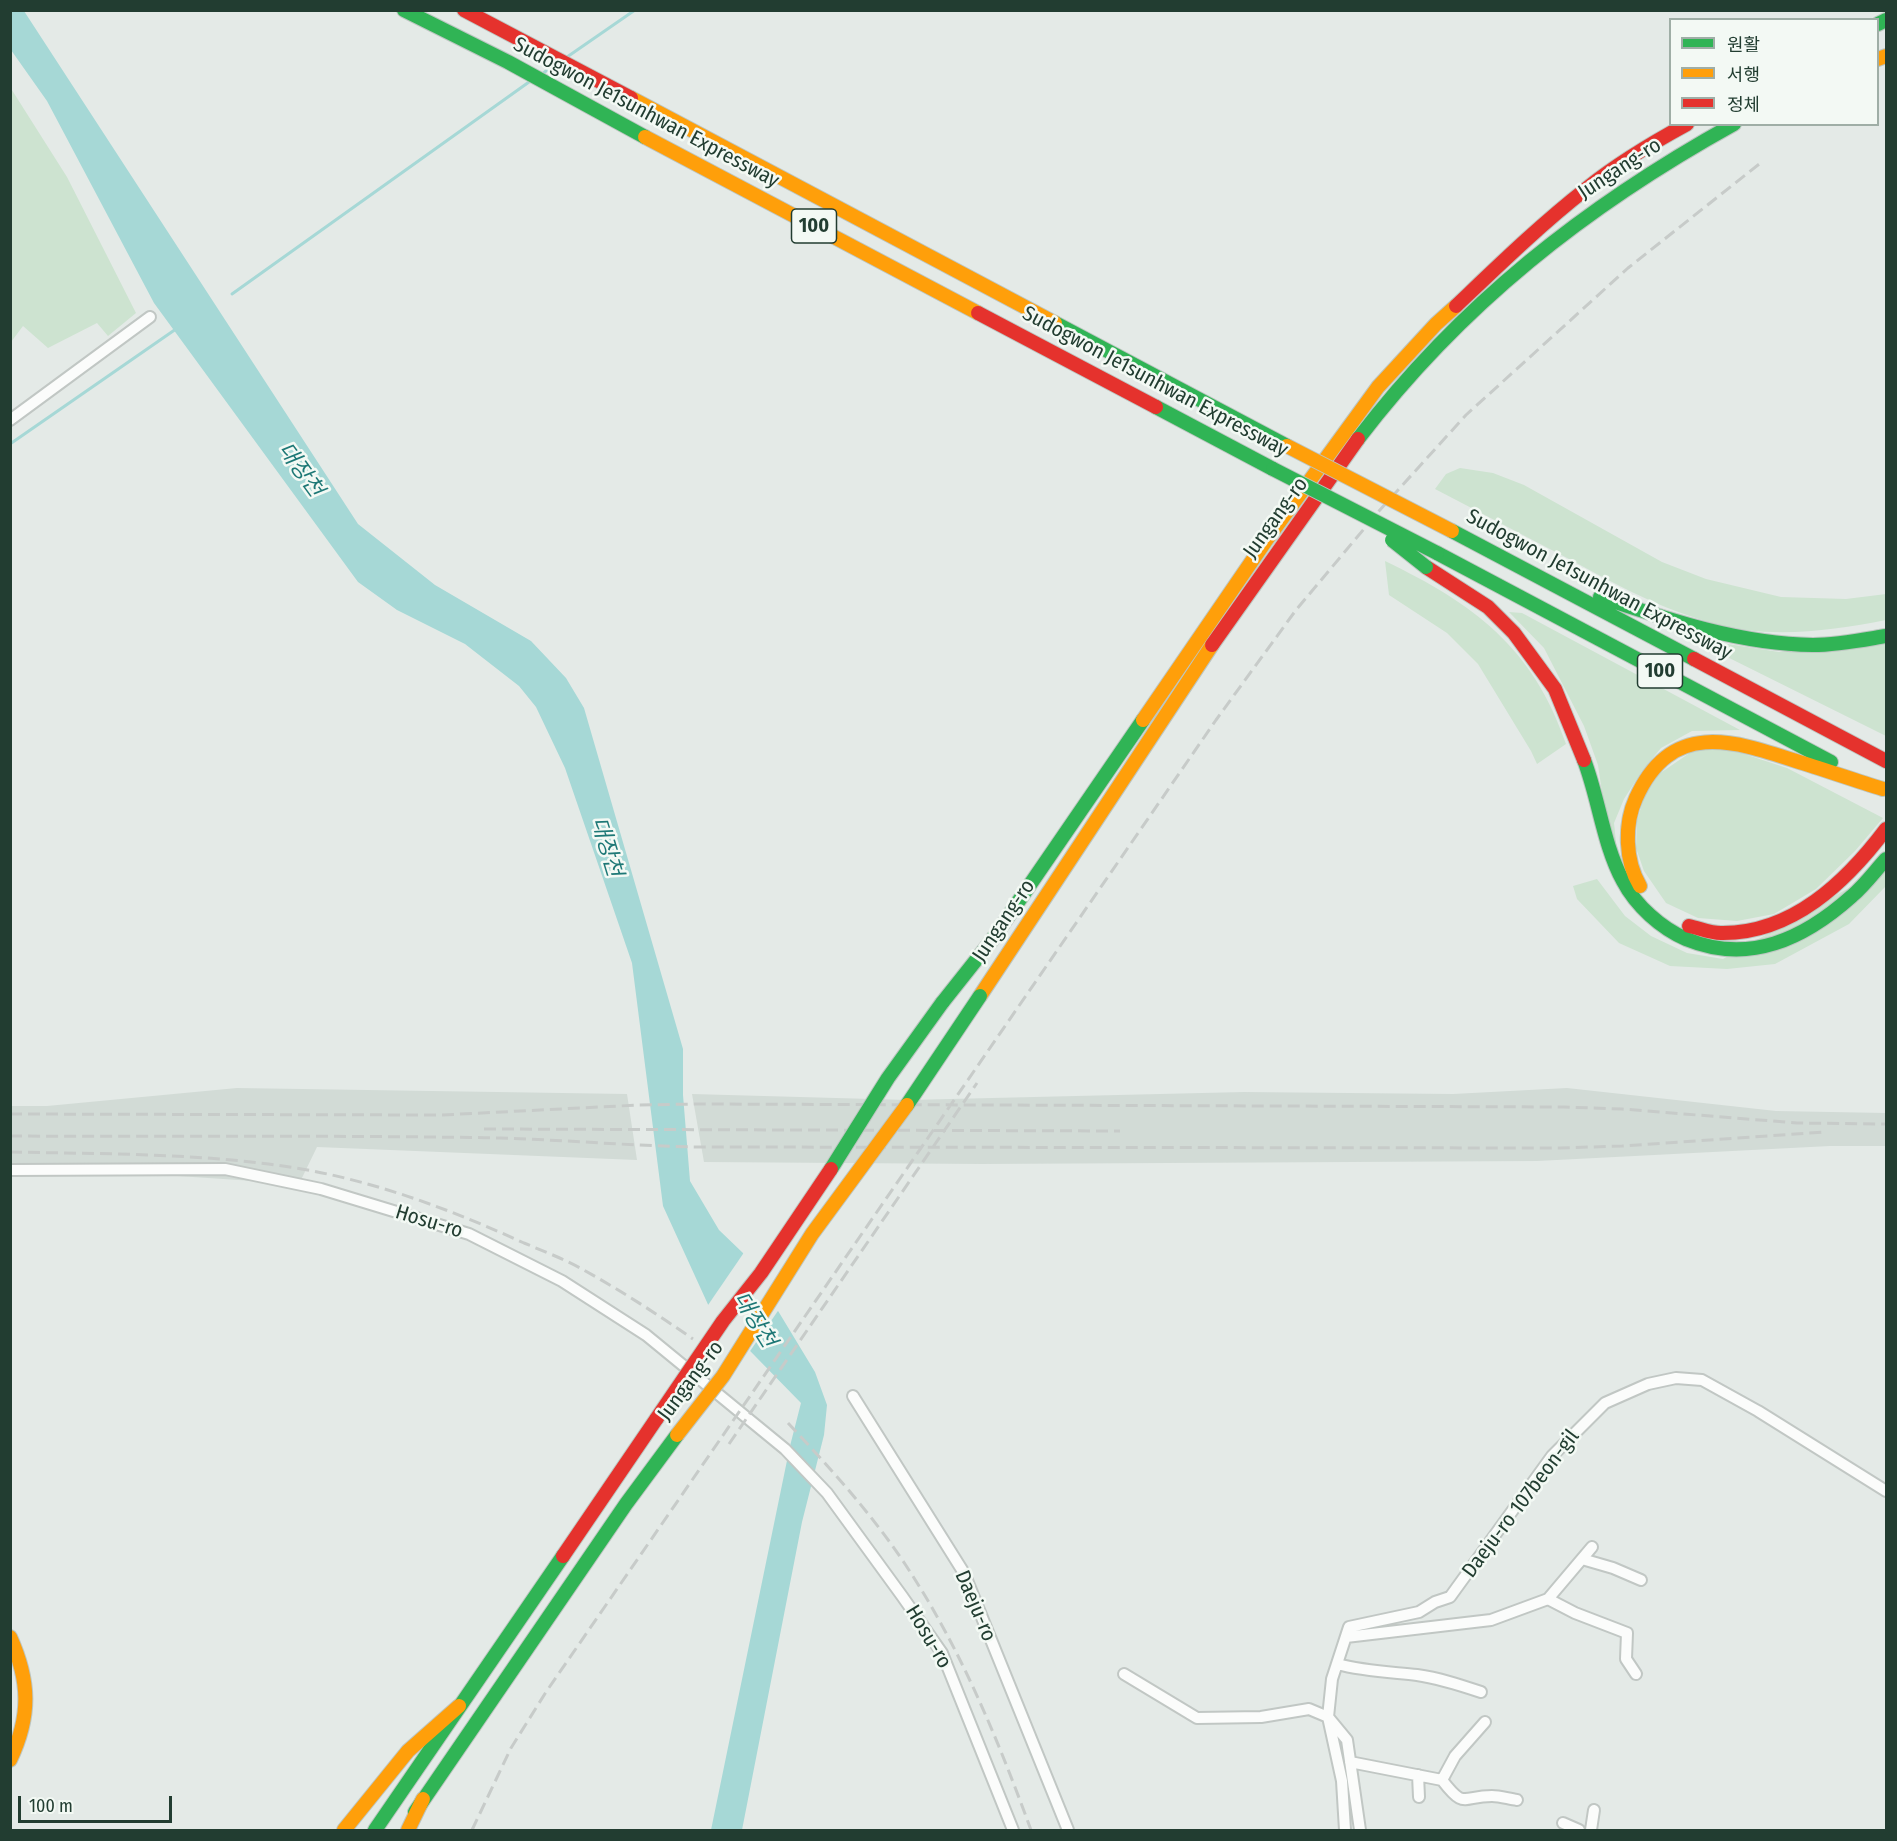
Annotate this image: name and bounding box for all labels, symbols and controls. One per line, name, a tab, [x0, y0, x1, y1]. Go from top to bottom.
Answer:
legend	[1669, 18, 1879, 126]
street label: Sudogwon Je1sunhwan Expressway	[509, 32, 783, 194]
text: 원활	[1727, 34, 1760, 56]
text: 서행	[1727, 64, 1760, 86]
text: 정체	[1727, 94, 1760, 116]
street label: Jungang-ro	[1574, 133, 1666, 205]
road number: 100	[792, 209, 836, 243]
street label: Sudogwon Je1sunhwan Expressway	[1018, 301, 1292, 463]
water label: 대장천	[271, 438, 329, 502]
street label: Jungang-ro	[1238, 473, 1314, 563]
street label: Sudogwon Je1sunhwan Expressway	[1462, 504, 1736, 666]
road number: 100	[1638, 654, 1682, 688]
water label: 대장천	[585, 814, 627, 880]
street label: Jungang-ro	[967, 875, 1041, 967]
street label: Hosu-ro	[392, 1200, 466, 1244]
water label: 대장천	[727, 1287, 781, 1353]
street label: Jungang-ro	[653, 1336, 729, 1426]
street label: Daeju-ro 107beon-gil	[1457, 1425, 1585, 1583]
street label: Daeju-ro	[949, 1567, 1001, 1645]
street label: Hosu-ro	[899, 1601, 957, 1673]
scale bar	[21, 1784, 176, 1822]
text: 100 m	[29, 1795, 73, 1817]

